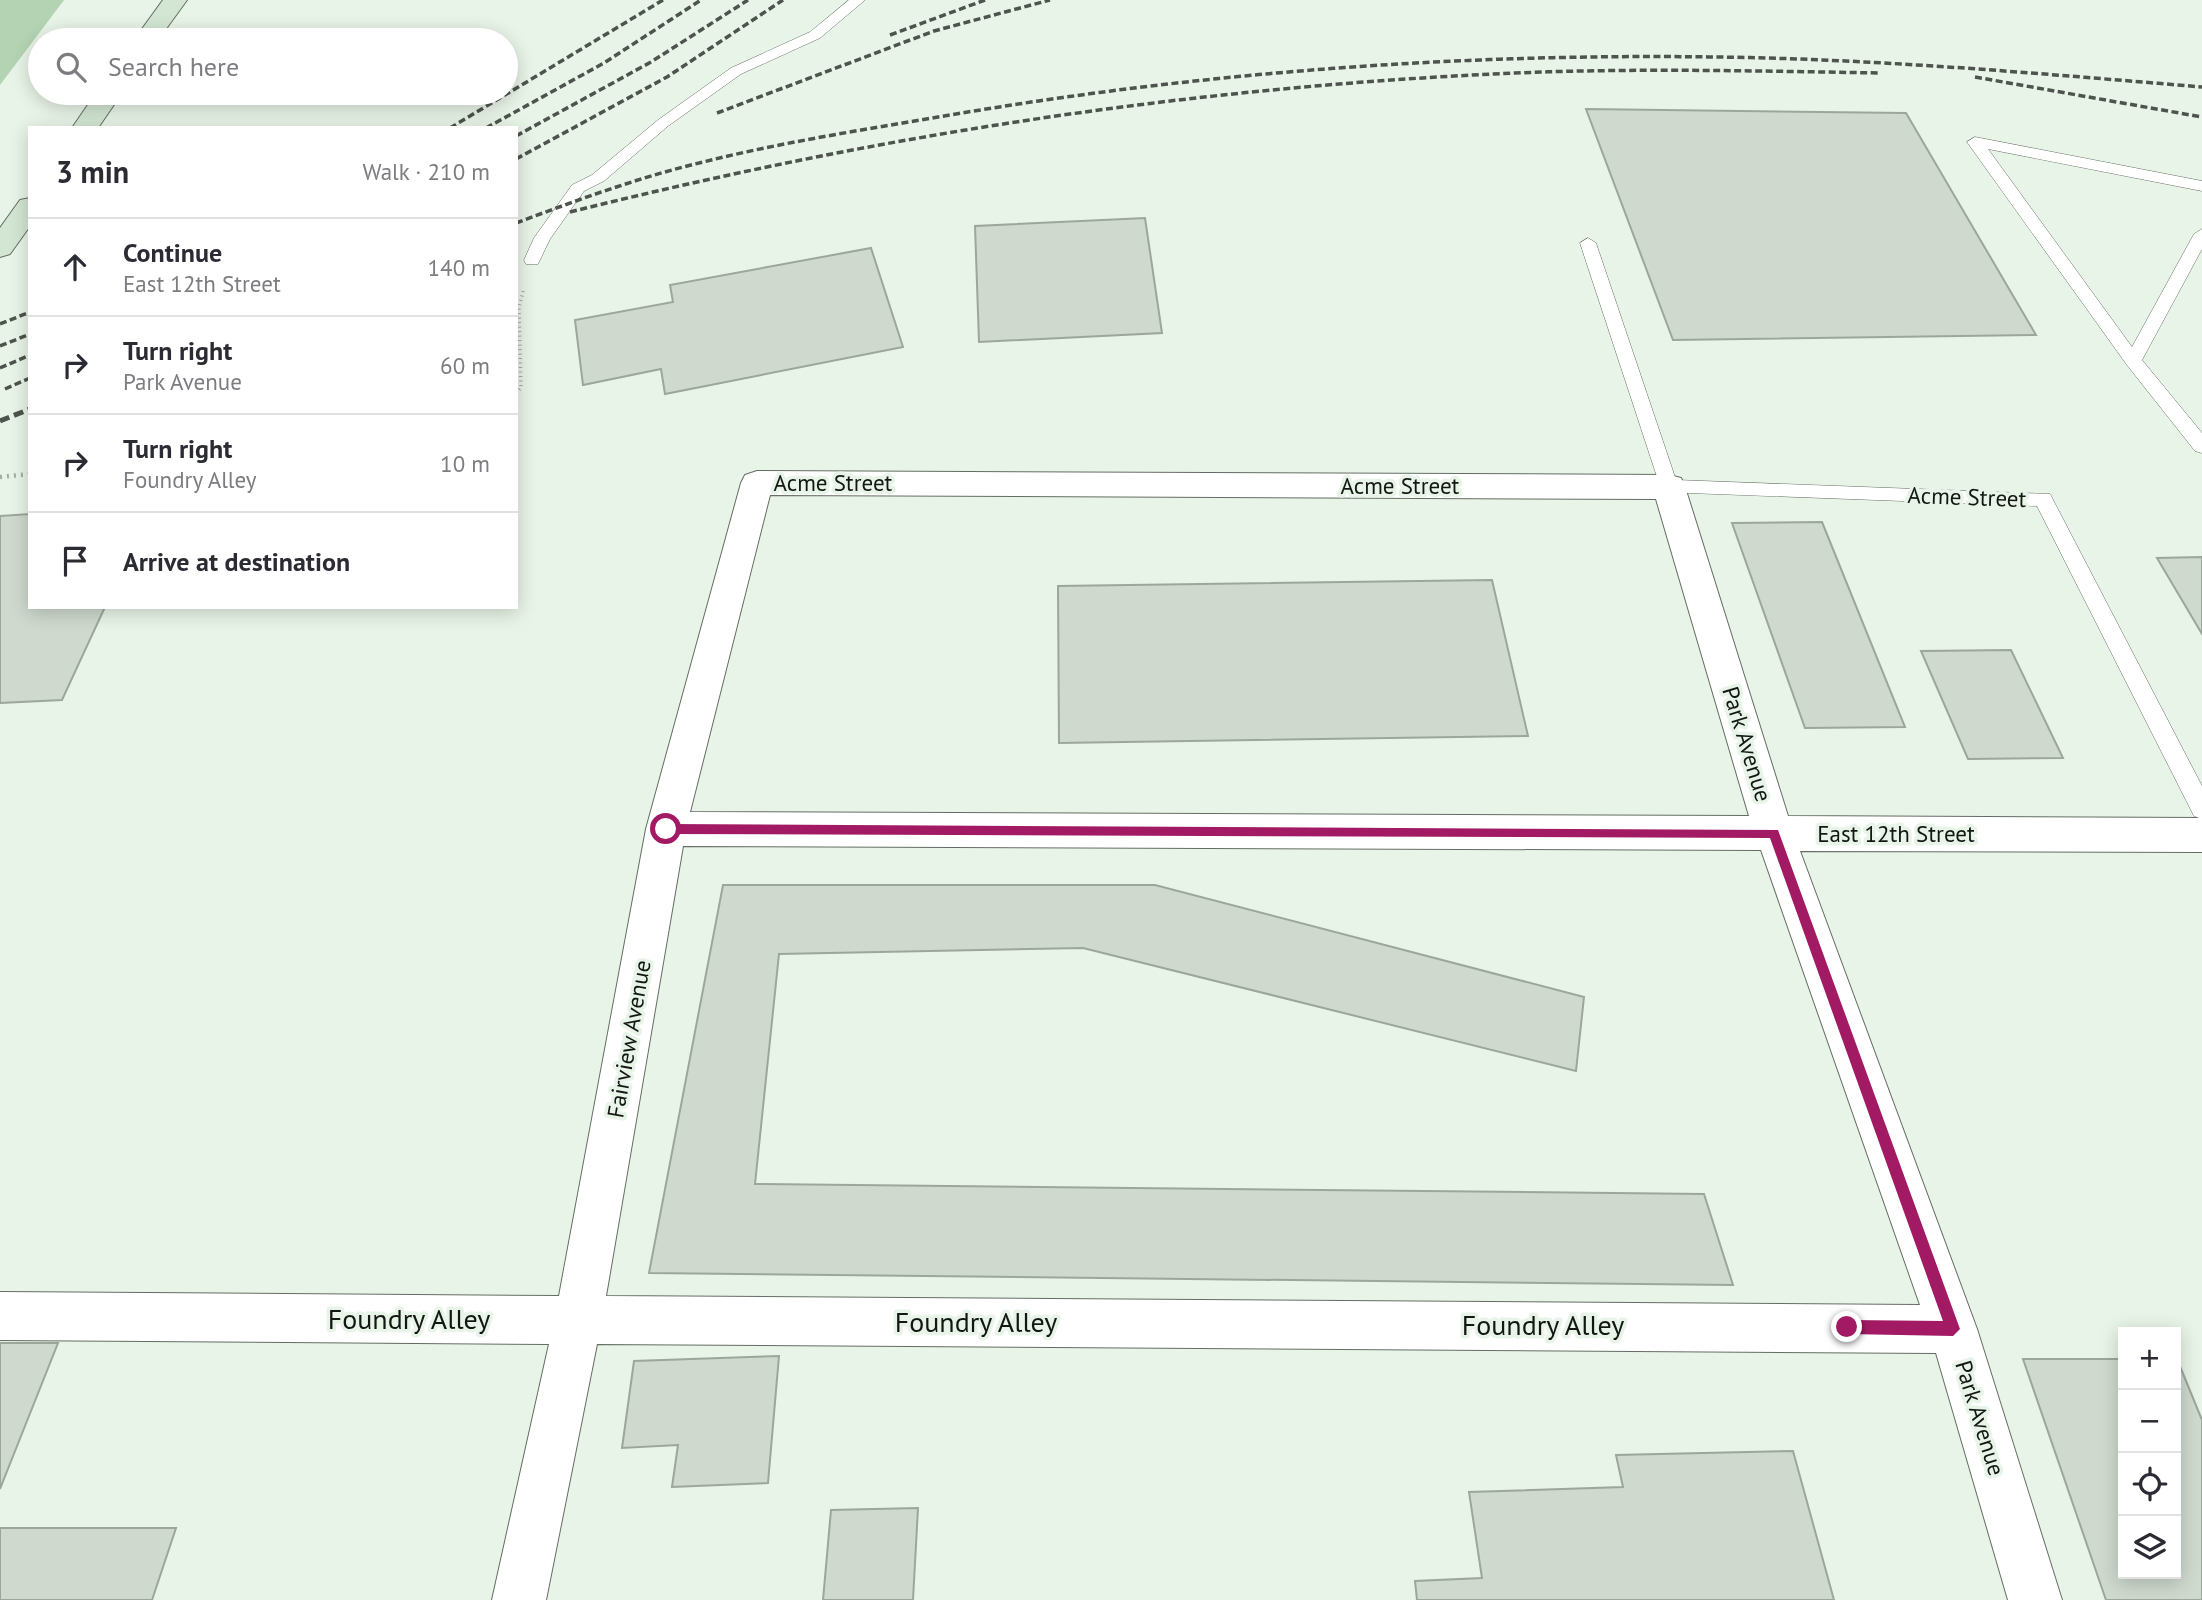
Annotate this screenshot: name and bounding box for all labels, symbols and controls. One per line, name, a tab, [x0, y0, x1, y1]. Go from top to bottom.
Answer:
search box	[28, 28, 518, 105]
icon: search	[52, 48, 90, 86]
text: Search here	[108, 50, 239, 83]
text: 3 min	[56, 152, 129, 191]
text: Walk · 210 m	[363, 157, 490, 186]
text: Continue	[123, 236, 222, 269]
icon: ahead	[56, 248, 94, 286]
text: 140 m	[428, 253, 490, 282]
text: East 12th Street	[123, 269, 281, 298]
text: Turn right	[123, 334, 232, 367]
icon: right	[56, 346, 94, 384]
text: 60 m	[440, 351, 490, 380]
text: Park Avenue	[123, 367, 242, 396]
text: Turn right	[123, 432, 232, 465]
icon: right	[56, 444, 94, 482]
text: 10 m	[440, 449, 490, 478]
text: Foundry Alley	[123, 465, 256, 494]
street label: Acme Street	[774, 468, 893, 497]
street label: Acme Street	[1341, 471, 1460, 500]
street label: Acme Street	[1907, 480, 2027, 513]
icon: arrive	[56, 542, 94, 580]
text: Arrive at destination	[123, 545, 350, 578]
street label: Park Avenue	[1716, 683, 1779, 805]
route start	[650, 813, 681, 844]
street label: East 12th Street	[1817, 819, 1975, 848]
street label: Fairview Avenue	[600, 958, 657, 1120]
street label: Foundry Alley	[328, 1300, 490, 1337]
street label: Foundry Alley	[895, 1303, 1057, 1340]
street label: Foundry Alley	[1462, 1306, 1624, 1343]
route end	[1831, 1311, 1862, 1342]
map controls	[2118, 1327, 2181, 1579]
button: +	[2118, 1327, 2181, 1390]
street label: Park Avenue	[1949, 1357, 2012, 1479]
button: −	[2118, 1390, 2181, 1453]
button: locate	[2118, 1453, 2181, 1516]
button: layers	[2118, 1516, 2181, 1579]

